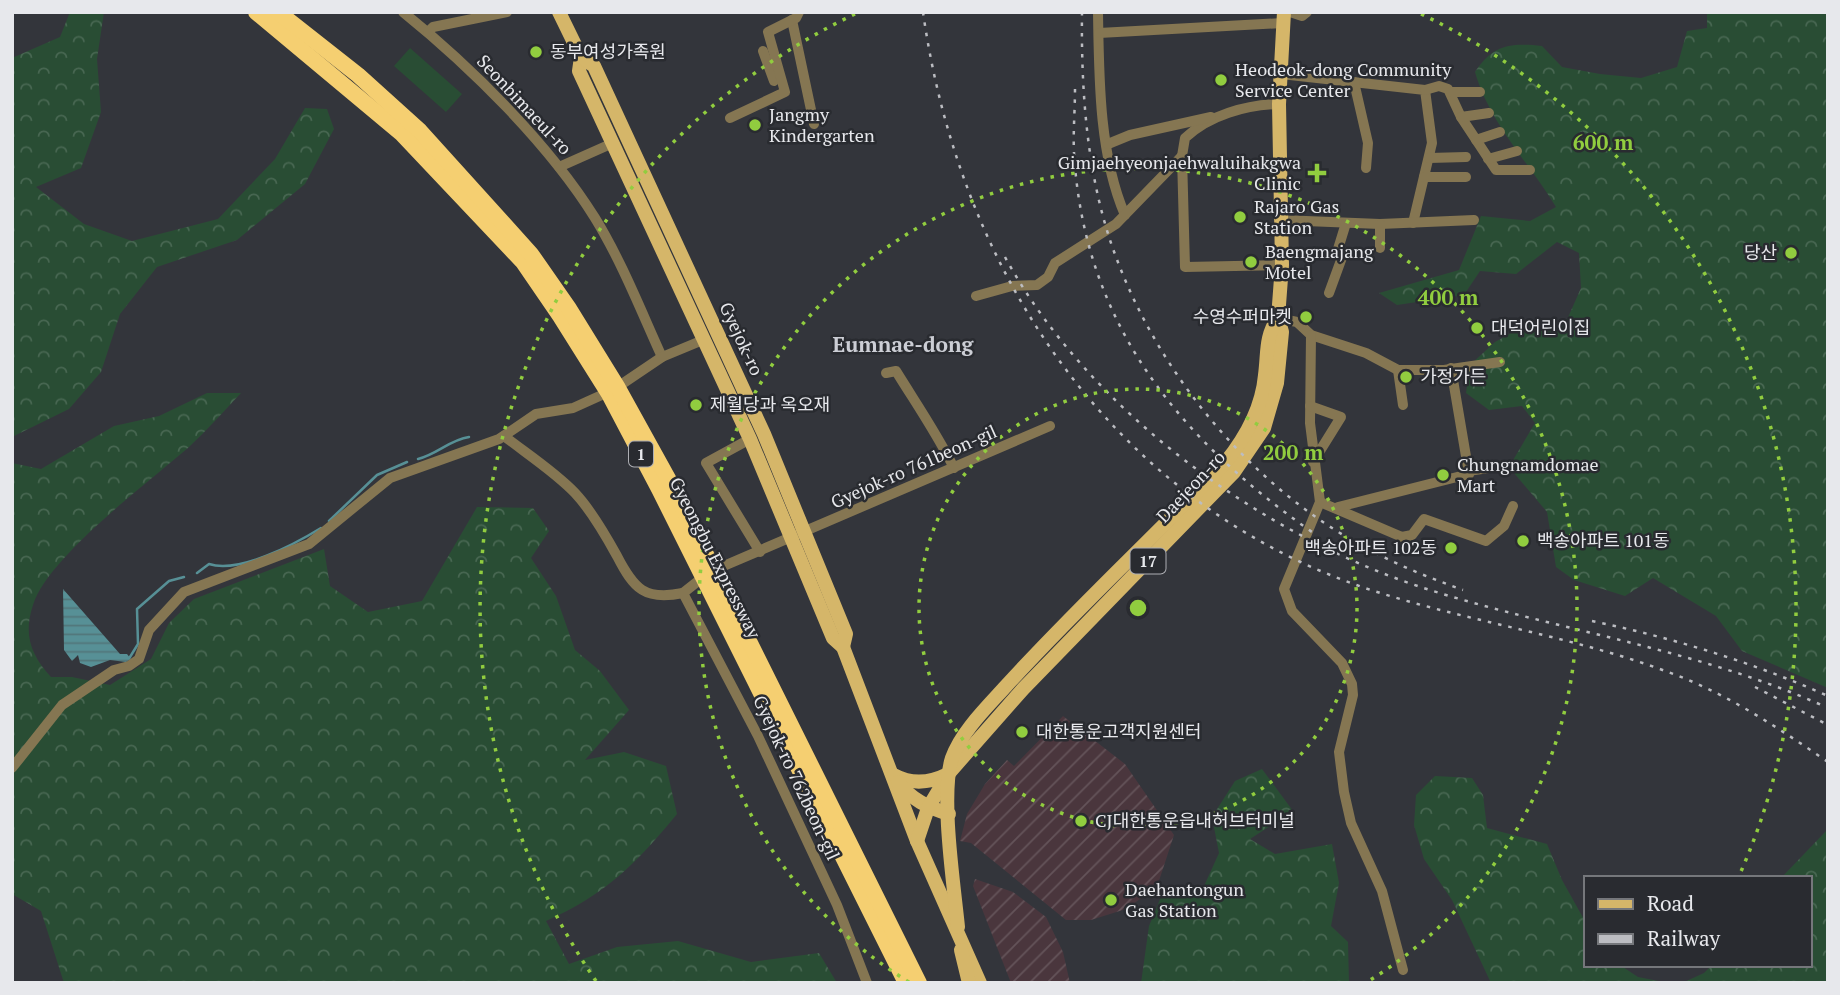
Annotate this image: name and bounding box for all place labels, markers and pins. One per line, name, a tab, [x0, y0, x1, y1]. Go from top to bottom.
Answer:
place label: 동부여성가족원	[550, 39, 666, 63]
marker: 동부여성가족원	[528, 44, 544, 60]
place label: Heodeok-dong Community Service Center	[1235, 57, 1452, 102]
marker: Heodeok-dong Community Service Center	[1213, 72, 1229, 88]
place label: Jangmy Kindergarten	[769, 102, 875, 147]
marker: Jangmy Kindergarten	[747, 117, 763, 133]
place label: Gimjaehyeonjaehwaluihakgwa Clinic	[1058, 150, 1301, 195]
marker: Gimjaehyeonjaehwaluihakgwa Clinic	[1307, 163, 1327, 183]
place label: Rajaro Gas Station	[1254, 194, 1339, 239]
marker: Rajaro Gas Station	[1232, 209, 1248, 225]
place label: Baengmajang Motel	[1265, 239, 1374, 284]
place label: 당산	[1744, 240, 1777, 264]
marker: 당산	[1783, 245, 1799, 261]
marker: Baengmajang Motel	[1243, 254, 1259, 270]
place label: 수영수퍼마켓	[1193, 304, 1292, 328]
marker: 수영수퍼마켓	[1298, 309, 1314, 325]
place label: 대덕어린이집	[1491, 315, 1590, 339]
marker: 대덕어린이집	[1469, 320, 1485, 336]
place label: 가정가든	[1420, 364, 1486, 388]
marker: 가정가든	[1398, 369, 1414, 385]
place label: 제월당과 옥오재	[710, 392, 830, 416]
marker: 제월당과 옥오재	[688, 397, 704, 413]
place label: Chungnamdomae Mart	[1457, 452, 1599, 497]
marker: Chungnamdomae Mart	[1435, 467, 1451, 483]
place label: 백송아파트 101동	[1537, 528, 1670, 552]
marker: 백송아파트 101동	[1515, 533, 1531, 549]
place label: 백송아파트 102동	[1304, 535, 1437, 559]
marker: 백송아파트 102동	[1443, 540, 1459, 556]
centre of rings	[1126, 596, 1150, 620]
place label: 대한통운고객지원센터	[1036, 719, 1202, 743]
marker: 대한통운고객지원센터	[1014, 724, 1030, 740]
place label: CJ대한통운읍내허브터미널	[1095, 808, 1295, 832]
marker: CJ대한통운읍내허브터미널	[1073, 813, 1089, 829]
place label: Daehantongun Gas Station	[1125, 877, 1244, 922]
marker: Daehantongun Gas Station	[1103, 892, 1119, 908]

